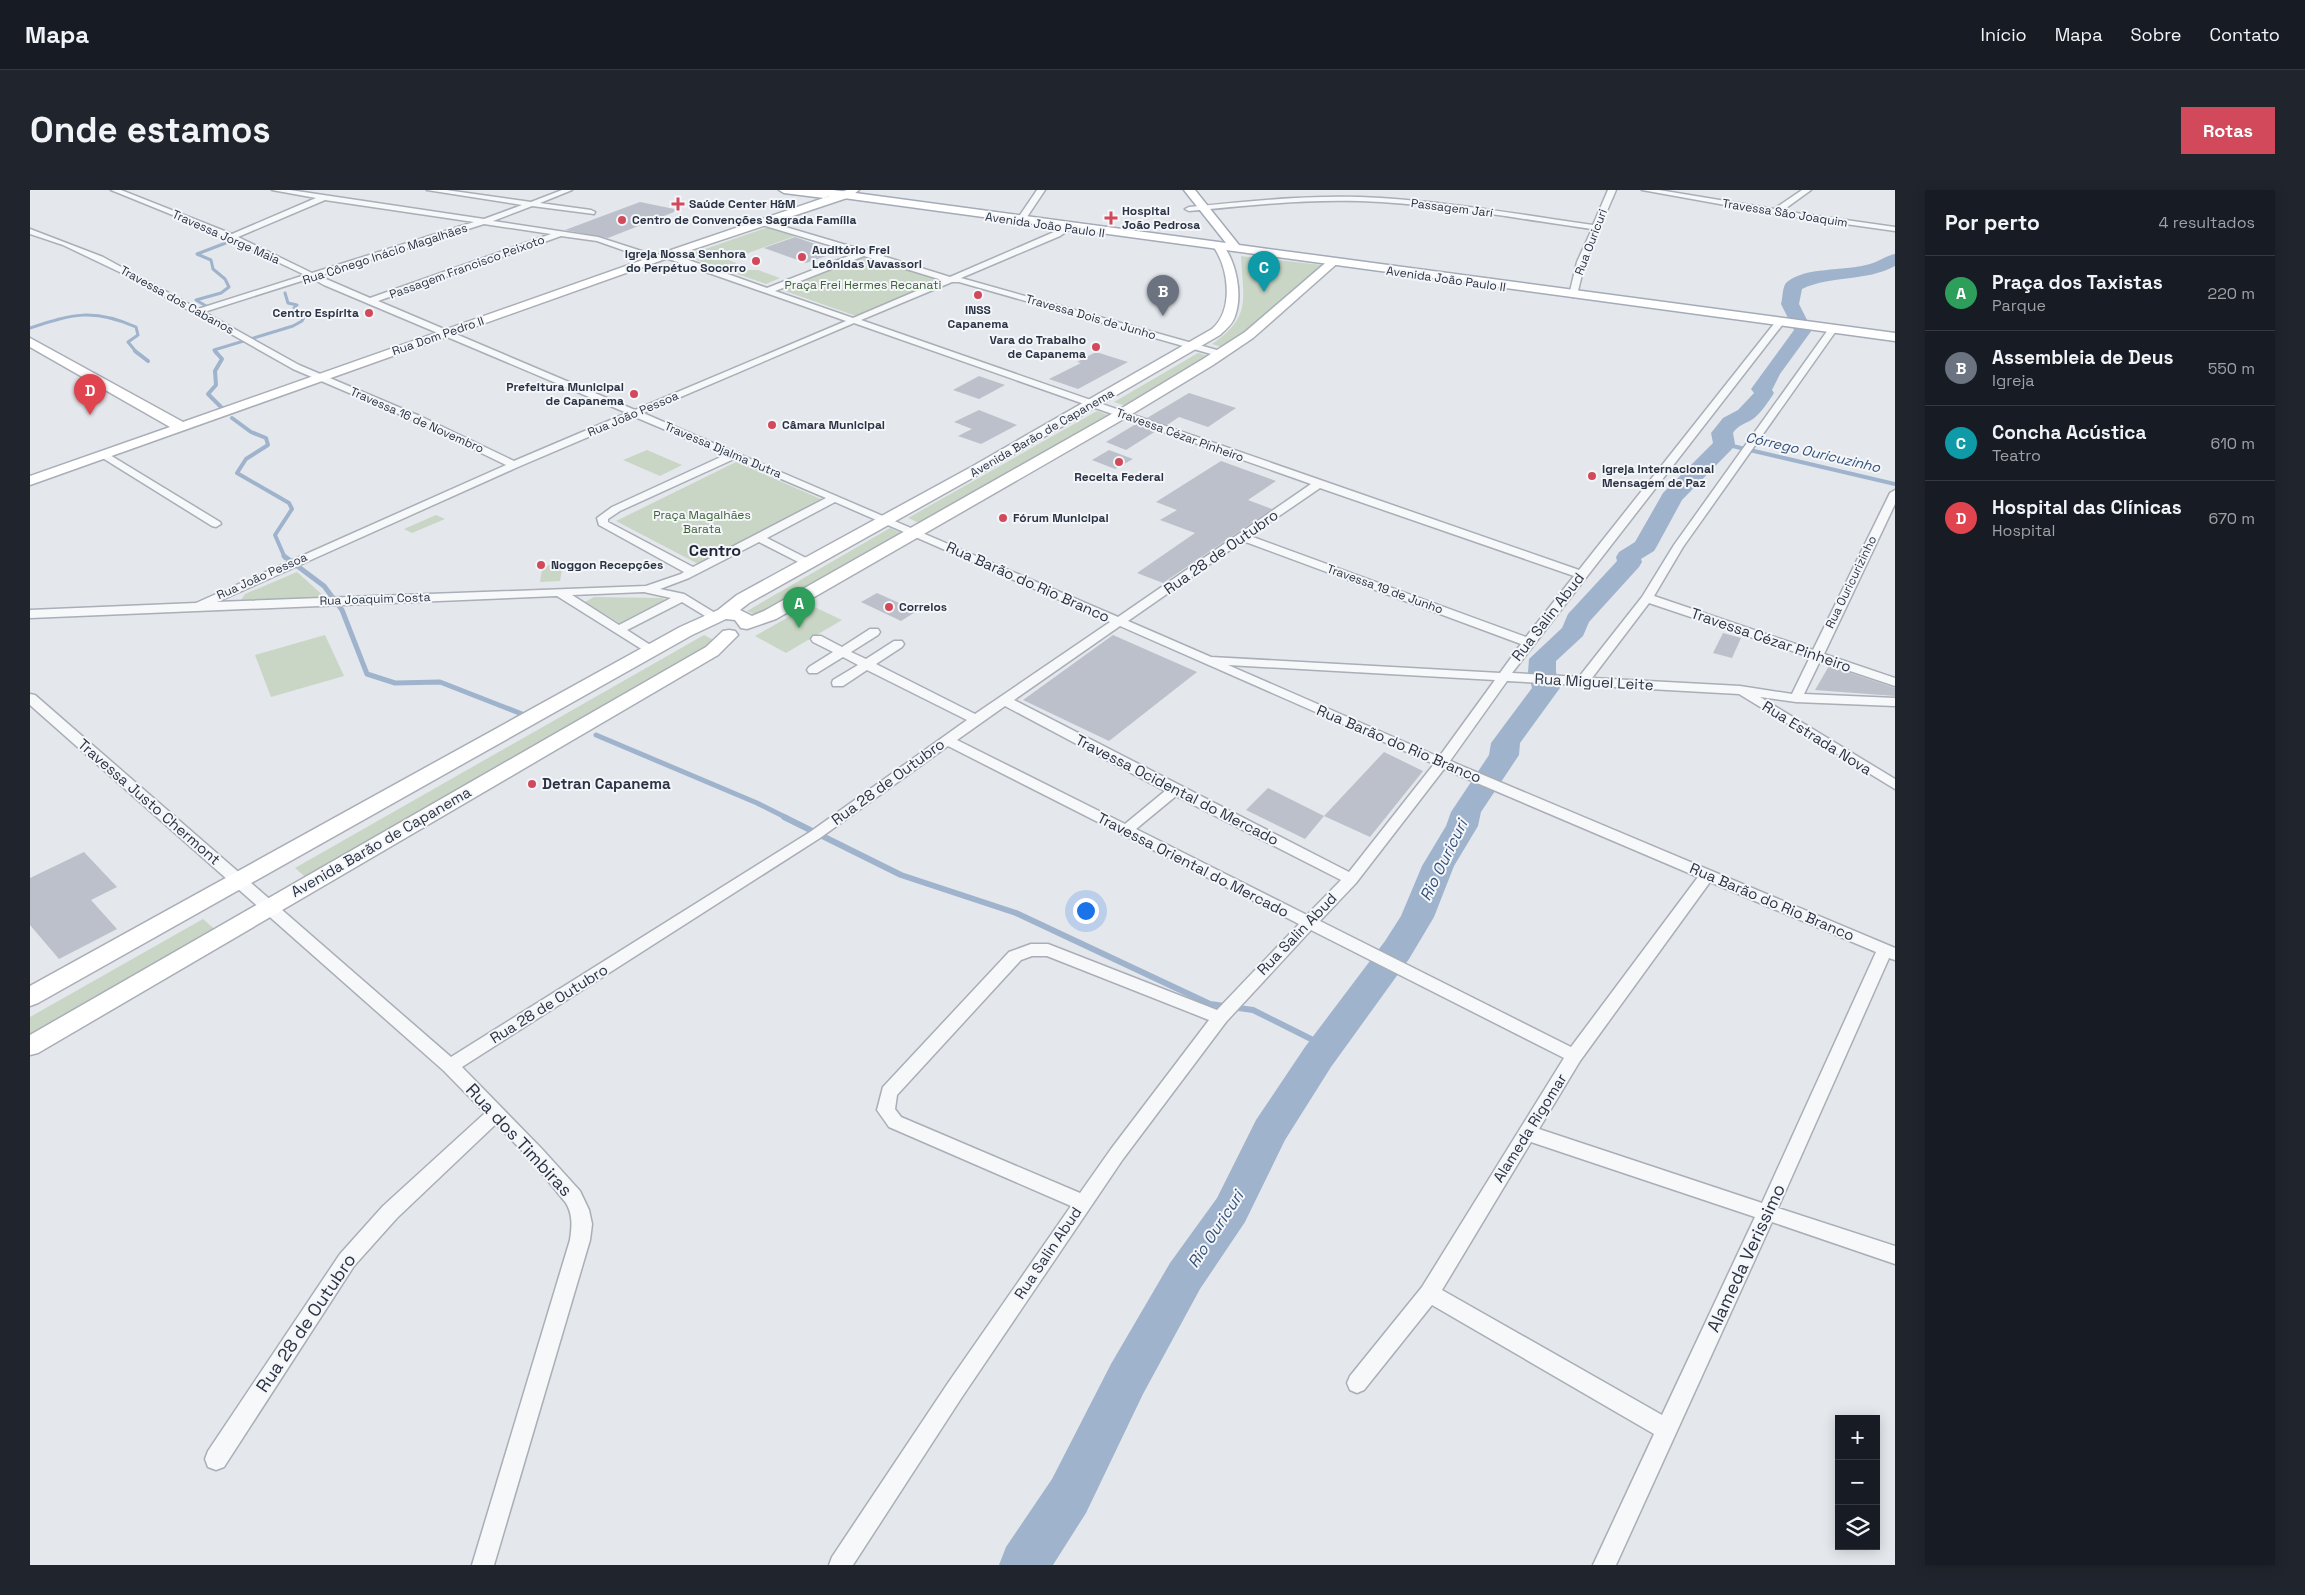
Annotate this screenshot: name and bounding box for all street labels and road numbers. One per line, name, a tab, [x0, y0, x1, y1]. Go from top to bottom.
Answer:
street label: Passagem Jarí	[1410, 195, 1494, 221]
street label: Travessa São Joaquim	[1721, 195, 1849, 231]
street label: Travessa Jorge Maia	[170, 206, 283, 268]
street label: Rua Ouricuri	[1571, 207, 1611, 277]
street label: Avenida João Paulo II	[984, 209, 1106, 241]
street label: Rua Cônego Inácio Magalhães	[300, 220, 470, 288]
street label: Passagem Francisco Peixoto	[387, 231, 547, 303]
street label: Travessa dos Cabanos	[117, 262, 237, 338]
street label: Avenida João Paulo II	[1385, 263, 1507, 295]
street label: Travessa Dois de Junho	[1024, 291, 1158, 343]
street label: Rua Dom Pedro II	[390, 313, 486, 359]
street label: Travessa 16 de Novembro	[348, 383, 486, 457]
street label: Avenida Barão de Capanema	[967, 385, 1117, 481]
street label: Rua João Pessoa	[585, 388, 681, 440]
street label: Travessa Cézar Pinheiro	[1114, 404, 1246, 466]
street label: Travessa Djalma Dutra	[662, 418, 784, 482]
street label: Rua 28 de Outubro	[1160, 505, 1282, 598]
street label: Rua Ouricurizinho	[1822, 533, 1880, 631]
street label: Rua Barão do Rio Branco	[943, 537, 1113, 626]
street label: Rua João Pessoa	[214, 549, 310, 603]
street label: Travessa 19 de Junho	[1325, 561, 1445, 617]
street label: Rua Salin Abud	[1507, 569, 1588, 665]
street label: Rua Joaquim Costa	[319, 589, 431, 609]
street label: Travessa Cézar Pinheiro	[1688, 603, 1854, 676]
street label: Rua Miguel Leite	[1534, 669, 1654, 694]
street label: Rua Estrada Nova	[1759, 696, 1876, 779]
street label: Rua Barão do Rio Branco	[1314, 700, 1484, 787]
street label: Travessa Ocidental do Mercado	[1072, 730, 1282, 849]
street label: Travessa Justo Chermont	[74, 734, 225, 869]
street label: Rua 28 de Outubro	[827, 734, 948, 829]
street label: Avenida Barão de Capanema	[287, 782, 475, 901]
street label: Travessa Oriental do Mercado	[1094, 808, 1292, 921]
street label: Rua Barão do Rio Branco	[1687, 858, 1857, 945]
street label: Rua Salin Abud	[1253, 889, 1341, 979]
street label: Rua 28 de Outubro	[486, 960, 611, 1048]
street label: Alameda Rigomar	[1488, 1069, 1571, 1186]
street label: Rua dos Timbiras	[461, 1078, 578, 1201]
street label: Alameda Verissimo	[1701, 1180, 1790, 1336]
street label: Rua Salin Abud	[1010, 1203, 1085, 1302]
street label: Rua 28 de Outubro	[251, 1249, 361, 1396]

